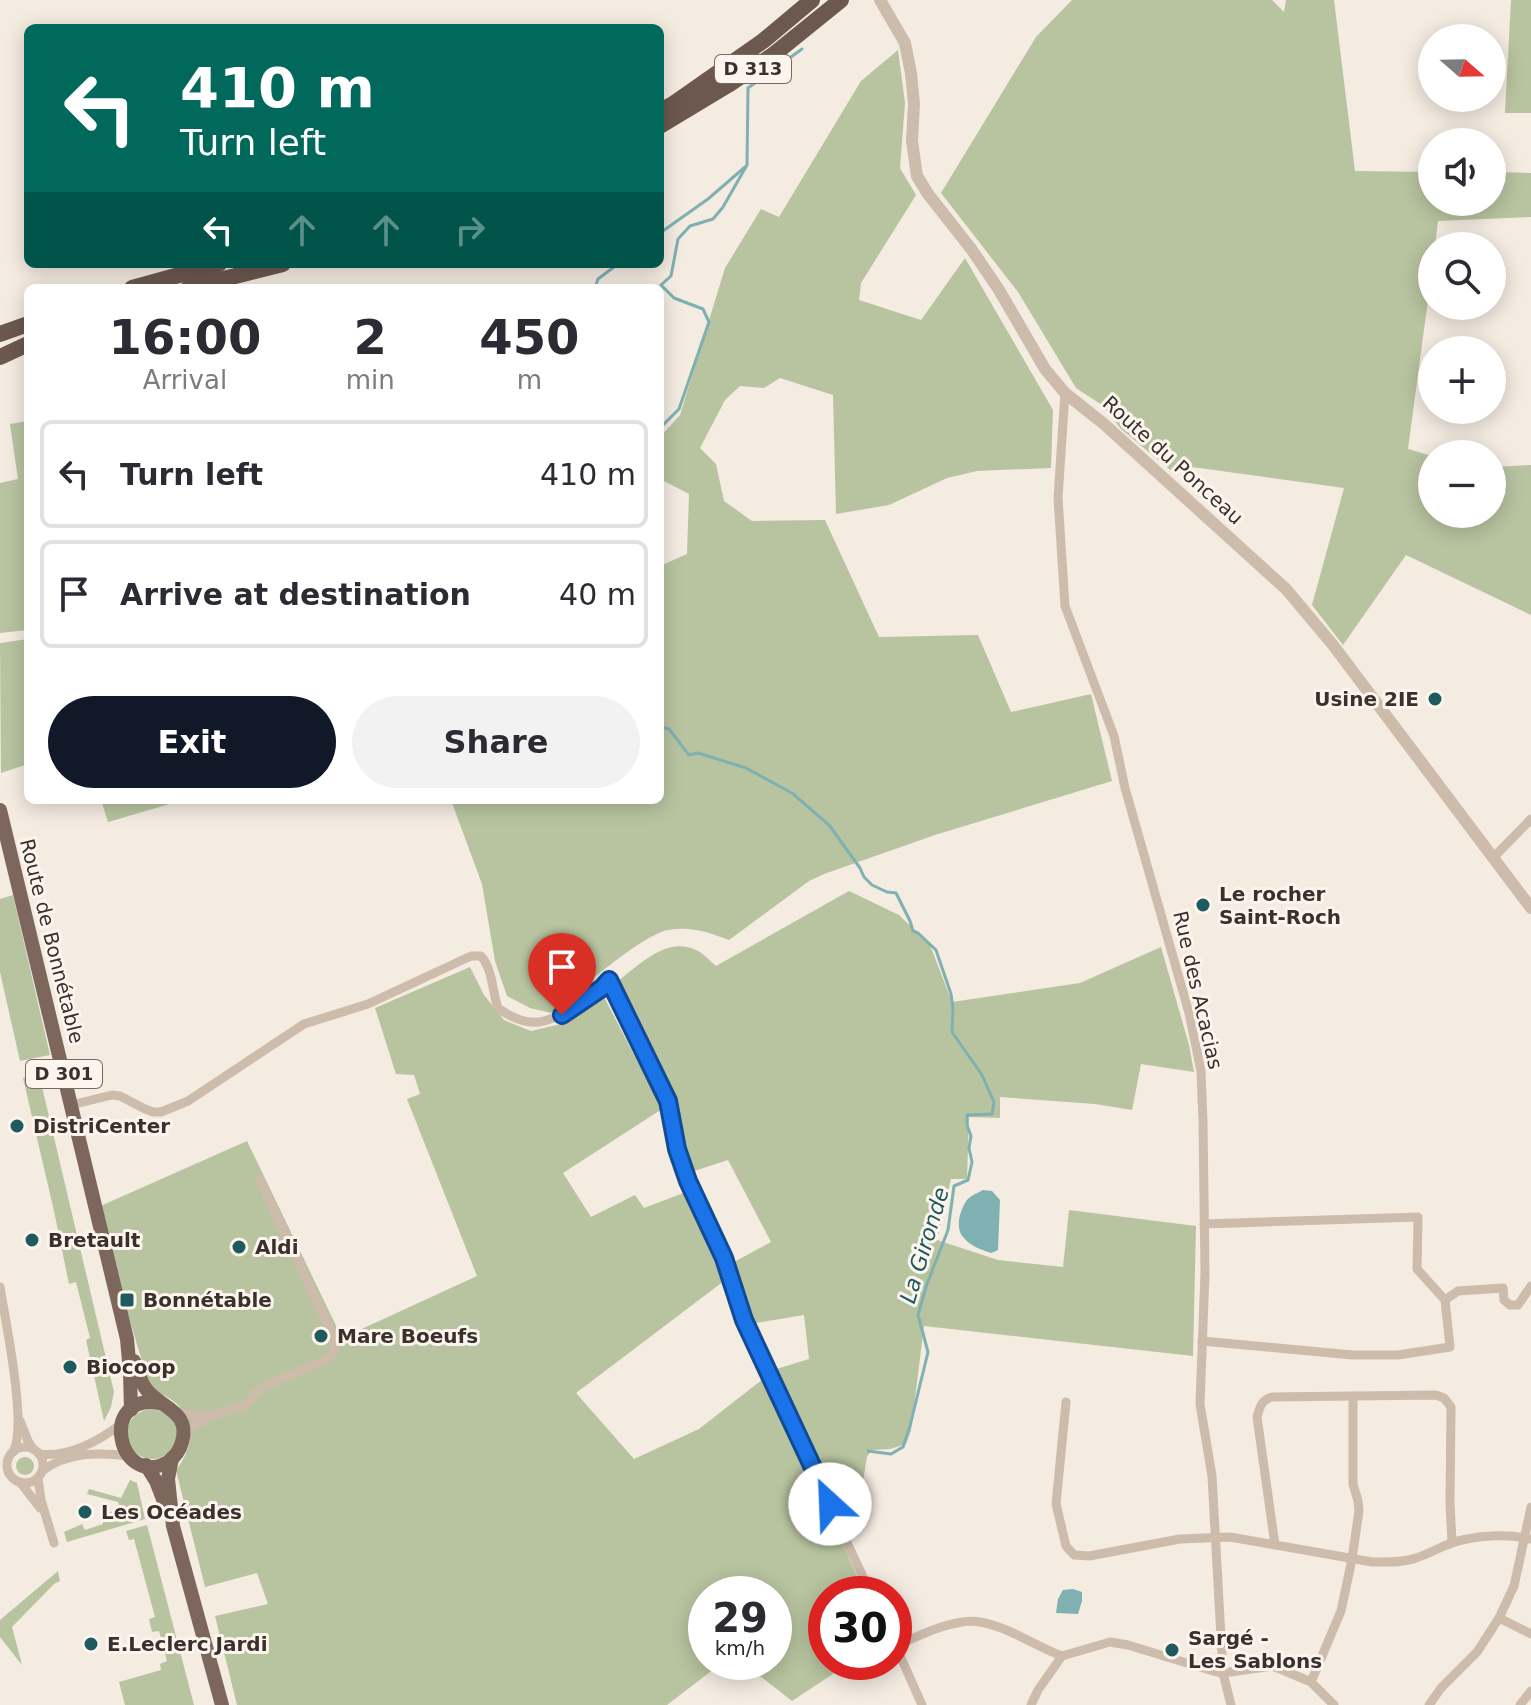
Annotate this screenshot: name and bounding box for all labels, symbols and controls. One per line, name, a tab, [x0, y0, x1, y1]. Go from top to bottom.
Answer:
north arrow	[1418, 24, 1506, 112]
map controls	[1418, 24, 1506, 528]
text: 410 m	[180, 55, 375, 120]
road number: D 313	[715, 55, 791, 83]
icon: left	[48, 56, 152, 160]
text: Turn left	[180, 122, 326, 163]
button: sound	[1418, 128, 1506, 216]
icon: left	[196, 208, 240, 252]
icon: ahead	[280, 208, 324, 252]
icon: ahead	[364, 208, 408, 252]
icon: right	[448, 208, 492, 252]
button: search	[1418, 232, 1506, 320]
text: 16:00	[108, 309, 261, 365]
text: 2	[354, 309, 387, 365]
text: 450	[479, 309, 579, 365]
button: +	[1418, 336, 1506, 424]
text: Arrival	[143, 365, 227, 395]
text: min	[346, 365, 395, 395]
text: m	[517, 365, 542, 395]
street label: Route du Ponceau	[1098, 391, 1248, 529]
button: −	[1418, 440, 1506, 528]
icon: left	[52, 452, 96, 496]
text: Turn left	[120, 457, 263, 492]
text: 410 m	[540, 457, 636, 492]
icon: arrive	[52, 572, 96, 616]
text: Arrive at destination	[120, 577, 471, 612]
text: 40 m	[559, 577, 636, 612]
place label: Usine 2IE	[1314, 687, 1419, 711]
marker: Usine 2IE	[1426, 690, 1444, 708]
button: Exit	[48, 696, 336, 788]
button: Share	[352, 696, 640, 788]
street label: Route de Bonnétable	[15, 836, 89, 1046]
place label: Le rocher Saint-Roch	[1219, 882, 1341, 929]
marker: Le rocher Saint-Roch	[1194, 896, 1212, 914]
street label: Rue des Acacias	[1168, 908, 1228, 1072]
pin	[528, 933, 596, 1015]
icon: arrive	[540, 945, 584, 989]
road number: D 301	[26, 1060, 102, 1088]
place label: DistriCenter	[33, 1114, 170, 1138]
marker: DistriCenter	[8, 1117, 26, 1135]
water label: La Gironde	[895, 1184, 954, 1306]
place label: Bretault	[48, 1228, 141, 1252]
marker: Bretault	[23, 1231, 41, 1249]
place label: Aldi	[255, 1235, 299, 1259]
marker: Aldi	[230, 1238, 248, 1256]
place label: Bonnétable	[143, 1288, 272, 1312]
marker: Bonnétable	[118, 1291, 136, 1309]
place label: Mare Boeufs	[337, 1324, 478, 1348]
marker: Mare Boeufs	[312, 1327, 330, 1345]
place label: Biocoop	[86, 1355, 176, 1379]
marker: Biocoop	[61, 1358, 79, 1376]
position arrow	[788, 1462, 872, 1546]
place label: Les Océades	[101, 1500, 242, 1524]
marker: Les Océades	[76, 1503, 94, 1521]
speed limit sign: 30	[808, 1576, 912, 1680]
text: 29	[712, 1595, 768, 1641]
place label: Sargé - Les Sablons	[1188, 1626, 1322, 1673]
place label: E.Leclerc Jardi	[107, 1632, 268, 1656]
marker: E.Leclerc Jardi	[82, 1635, 100, 1653]
text: km/h	[715, 1636, 765, 1660]
marker: Sargé - Les Sablons	[1163, 1641, 1181, 1659]

